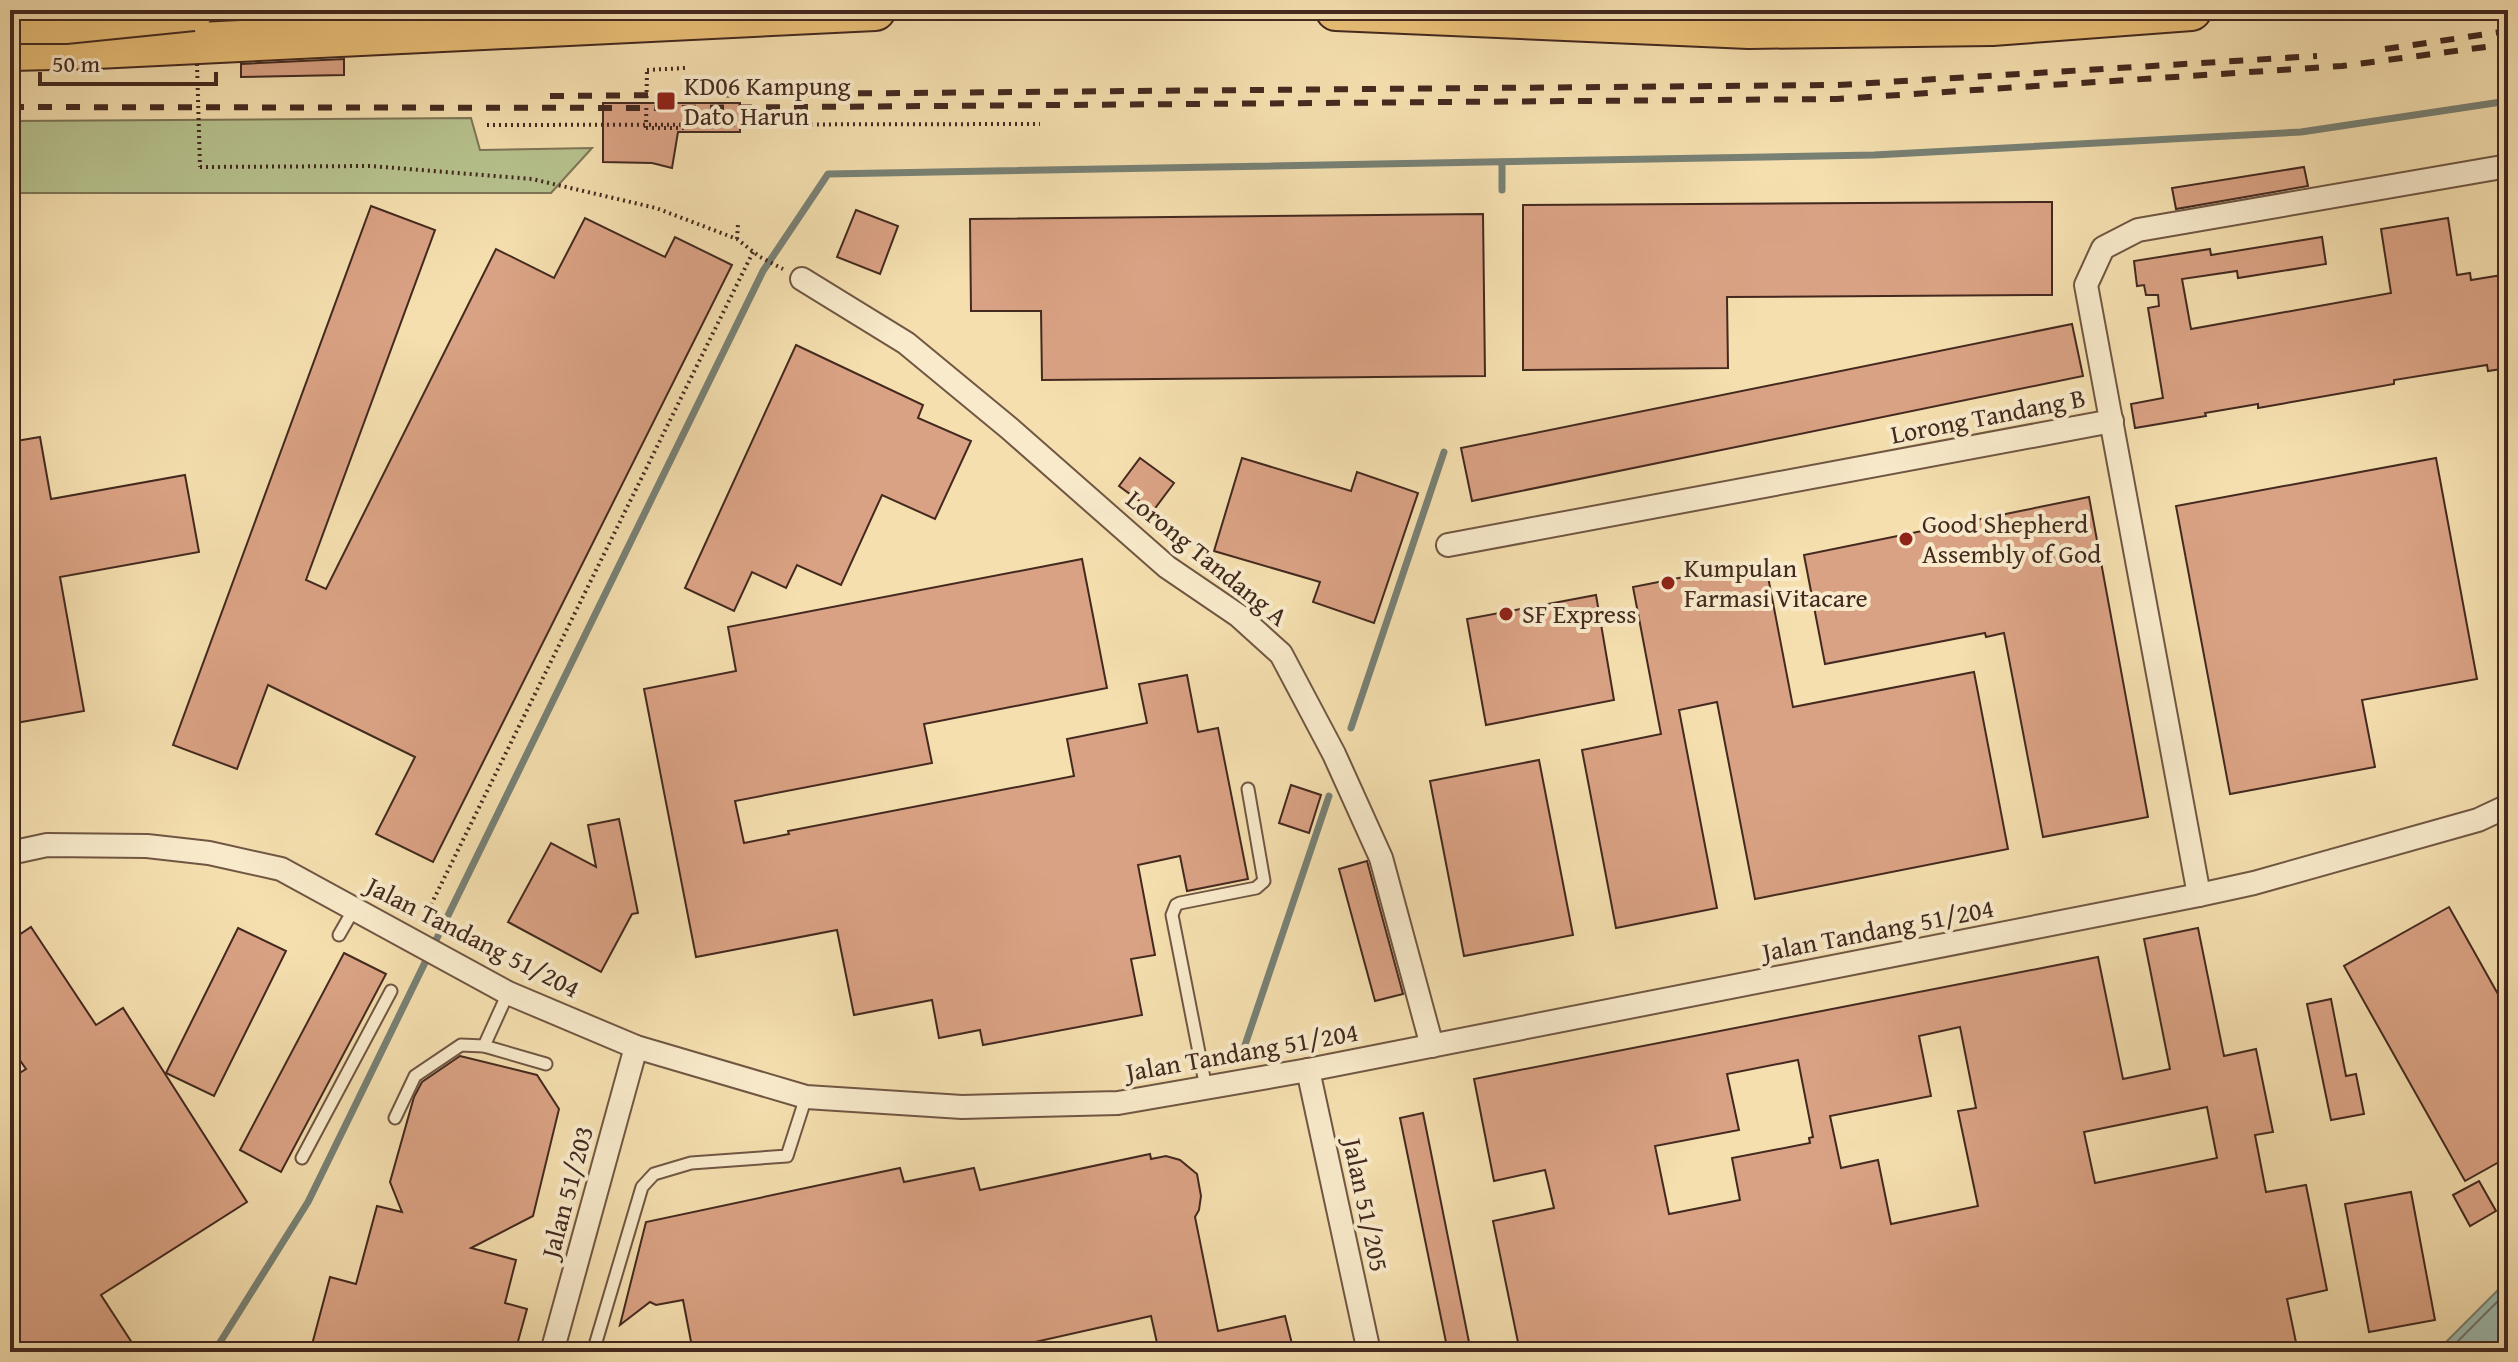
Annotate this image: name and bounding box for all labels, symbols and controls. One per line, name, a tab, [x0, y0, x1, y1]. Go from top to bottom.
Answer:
scale bar	[40, 36, 216, 86]
text: 50 m	[52, 46, 100, 81]
place label: KD06 Kampung Dato Harun	[684, 66, 851, 135]
marker: KD06 Kampung Dato Harun	[655, 90, 677, 112]
street label: Lorong Tandang B	[1887, 378, 2089, 453]
street label: Lorong Tandang A	[1118, 480, 1297, 635]
place label: Good Shepherd Assembly of God	[1922, 504, 2101, 573]
marker: Good Shepherd Assembly of God	[1897, 530, 1915, 548]
place label: Kumpulan Farmasi Vitacare	[1684, 548, 1868, 617]
marker: Kumpulan Farmasi Vitacare	[1659, 574, 1677, 592]
place label: SF Express	[1522, 594, 1637, 633]
marker: SF Express	[1497, 605, 1515, 623]
street label: Jalan Tandang 51/204	[357, 864, 587, 1007]
street label: Jalan Tandang 51/204	[1756, 888, 1997, 972]
street label: Jalan Tandang 51/204	[1120, 1012, 1361, 1092]
street label: Jalan 51/203	[529, 1122, 603, 1265]
street label: Jalan 51/205	[1333, 1132, 1400, 1275]

